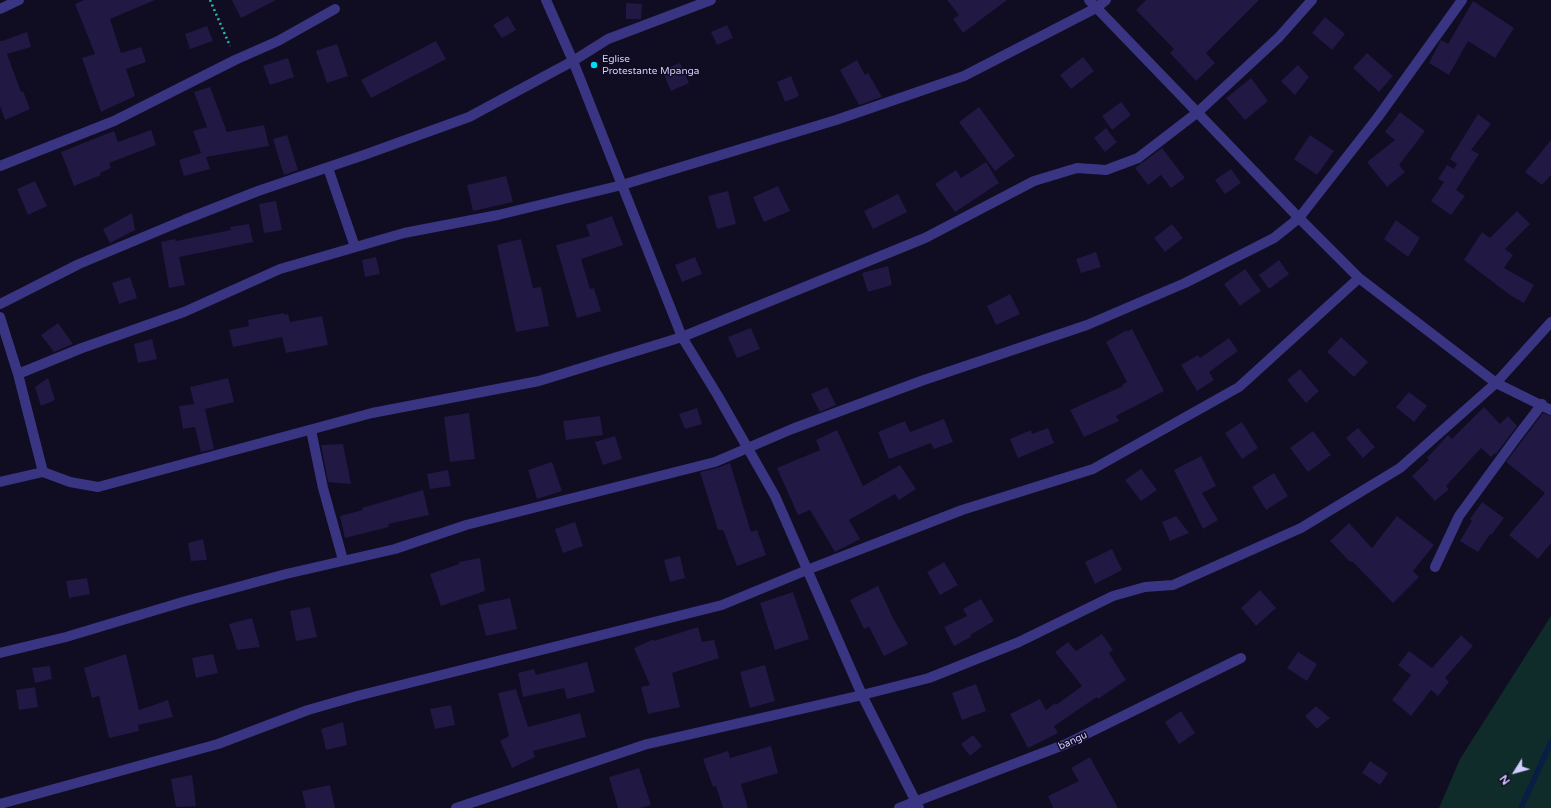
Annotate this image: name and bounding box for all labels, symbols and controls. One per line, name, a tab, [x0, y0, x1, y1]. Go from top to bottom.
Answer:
place label: Eglise Protestante Mpanga	[602, 53, 699, 76]
marker: Eglise Protestante Mpanga	[589, 60, 599, 70]
street label: bangu	[1057, 729, 1089, 753]
north arrow	[1495, 752, 1535, 792]
text: N	[1497, 772, 1513, 787]

